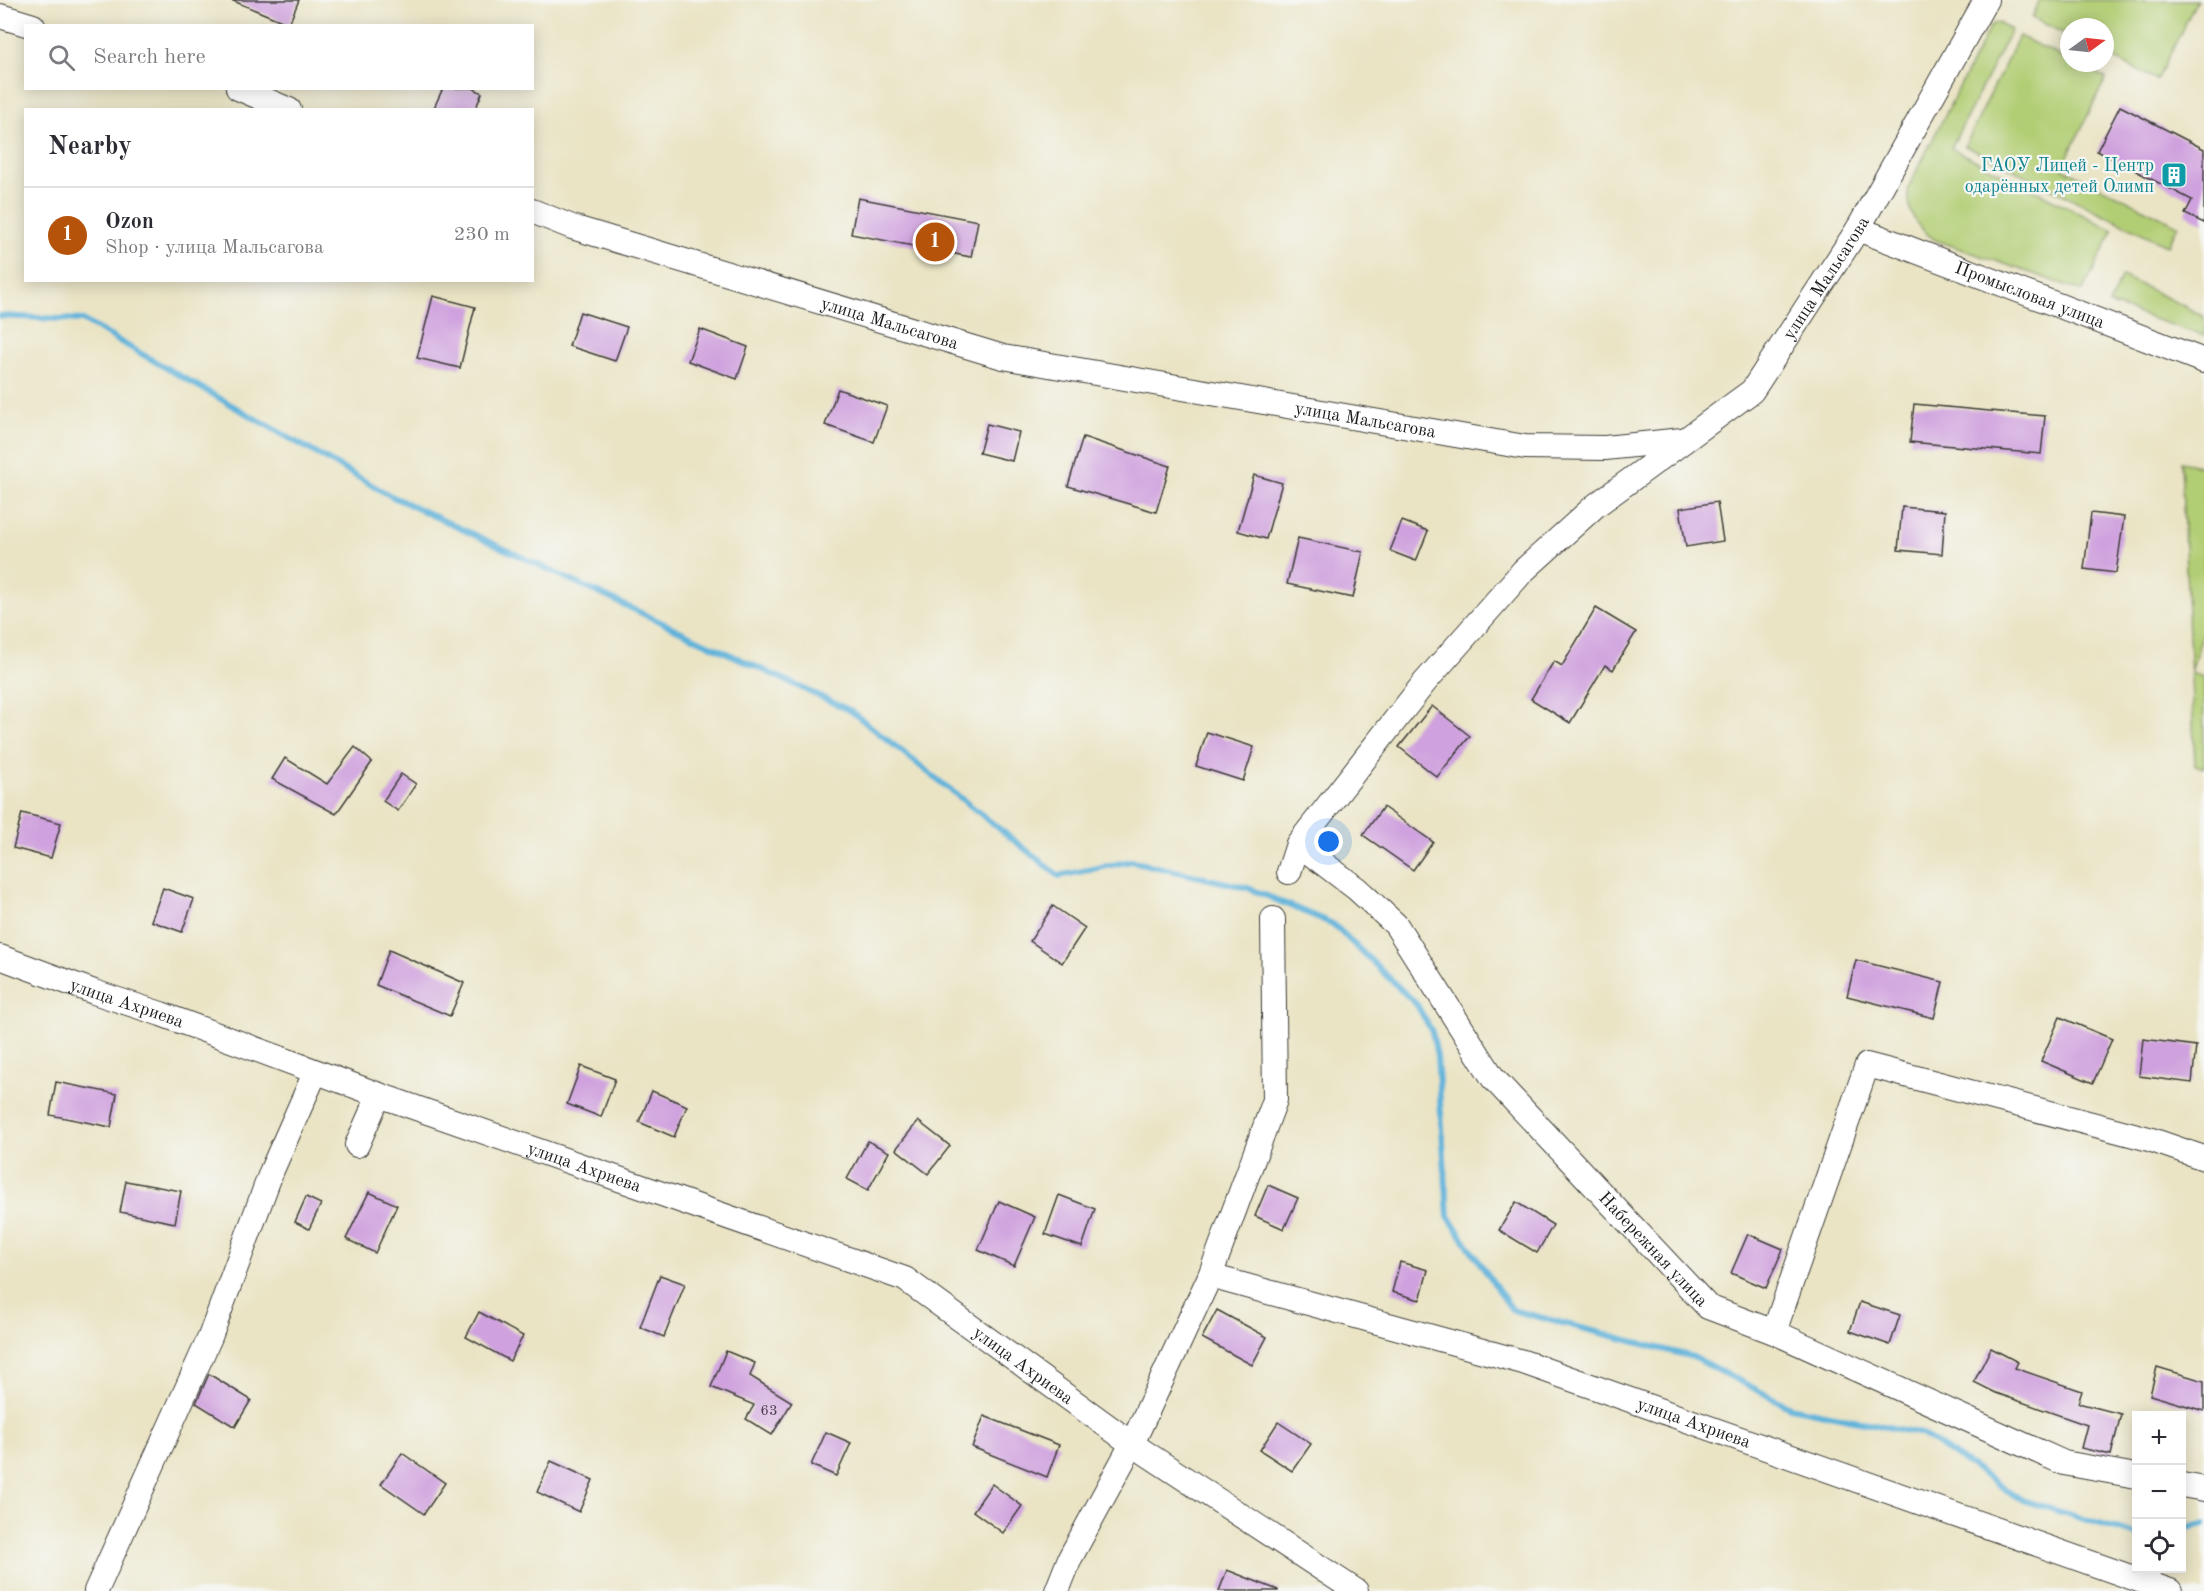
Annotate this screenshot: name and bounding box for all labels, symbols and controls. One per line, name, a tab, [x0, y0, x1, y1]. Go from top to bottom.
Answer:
north arrow	[2060, 18, 2114, 72]
search box	[24, 24, 534, 90]
icon: search	[45, 41, 78, 74]
text: Search here	[93, 46, 206, 68]
text: Nearby	[48, 134, 132, 160]
place label: ГАОУ Лицей - Центр одарённых детей Олимп	[1965, 157, 2154, 196]
building icon: ГАОУ Лицей - Центр одарённых детей Олимп	[2159, 160, 2189, 190]
text: Ozon	[105, 211, 154, 233]
street label: улица Мальсагова	[1780, 214, 1873, 343]
pin: 1	[916, 220, 954, 264]
text: 1	[62, 225, 73, 245]
text: 230 m	[454, 225, 510, 245]
text: Shop · улица Мальсагова	[105, 238, 324, 258]
street label: Промысловая улица	[1952, 259, 2107, 332]
street label: улица Мальсагова	[819, 295, 961, 353]
street label: улица Мальсагова	[1293, 399, 1437, 441]
your location	[1314, 827, 1343, 856]
street label: улица Ахриева	[67, 976, 186, 1032]
street label: улица Ахриева	[525, 1140, 643, 1196]
street label: Набережная улица	[1595, 1189, 1711, 1311]
street label: улица Ахриева	[969, 1324, 1076, 1408]
street label: улица Ахриева	[1635, 1395, 1753, 1452]
house number: 63	[760, 1404, 778, 1419]
map controls	[2132, 1411, 2186, 1573]
button: +	[2132, 1411, 2186, 1465]
button: −	[2132, 1465, 2186, 1519]
button: locate	[2132, 1519, 2186, 1573]

